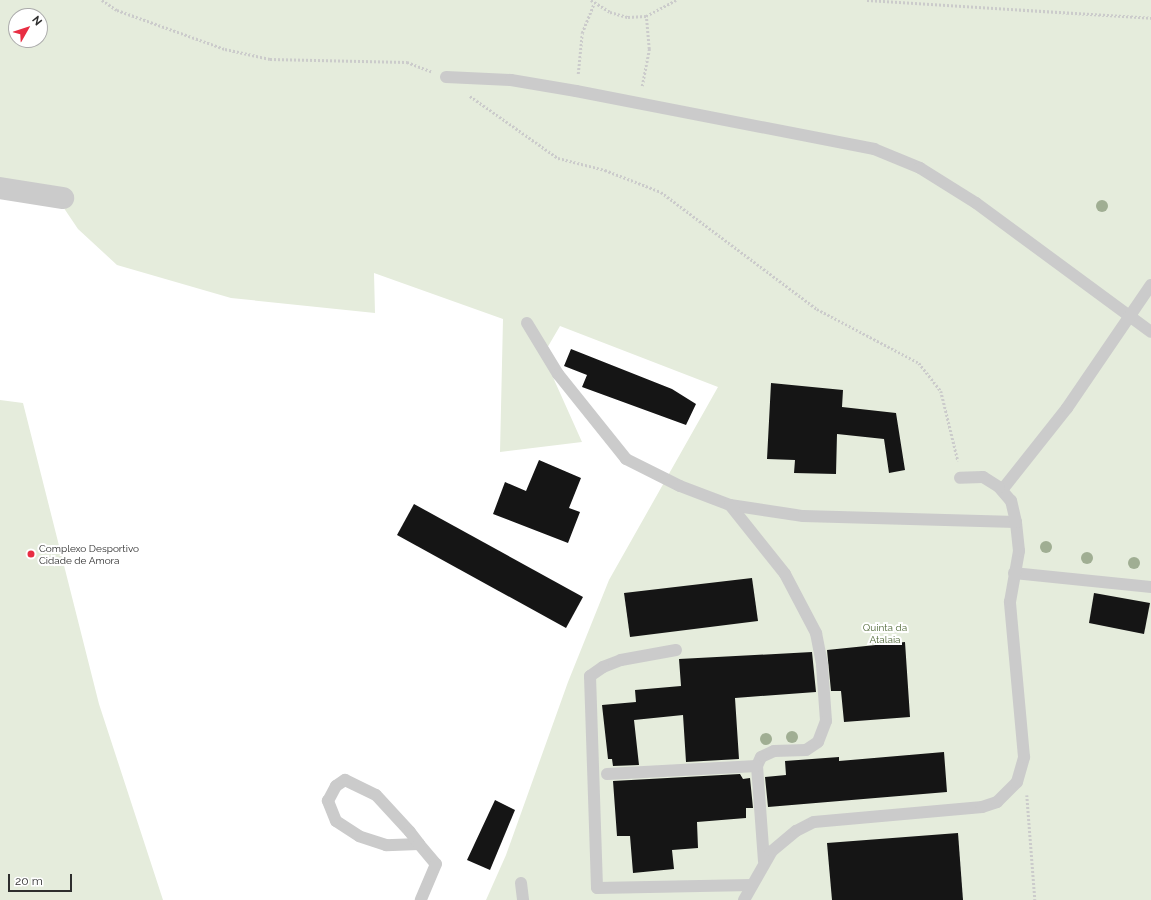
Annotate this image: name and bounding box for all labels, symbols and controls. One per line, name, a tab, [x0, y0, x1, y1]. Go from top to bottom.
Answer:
north arrow	[8, 8, 48, 48]
text: N	[29, 13, 45, 28]
place label: Complexo Desportivo Cidade de Amora	[39, 542, 139, 566]
marker: Complexo Desportivo Cidade de Amora	[26, 549, 36, 559]
park label: Quinta da Atalaia	[863, 621, 907, 644]
scale bar	[10, 866, 74, 892]
text: 20 m	[15, 874, 43, 888]

